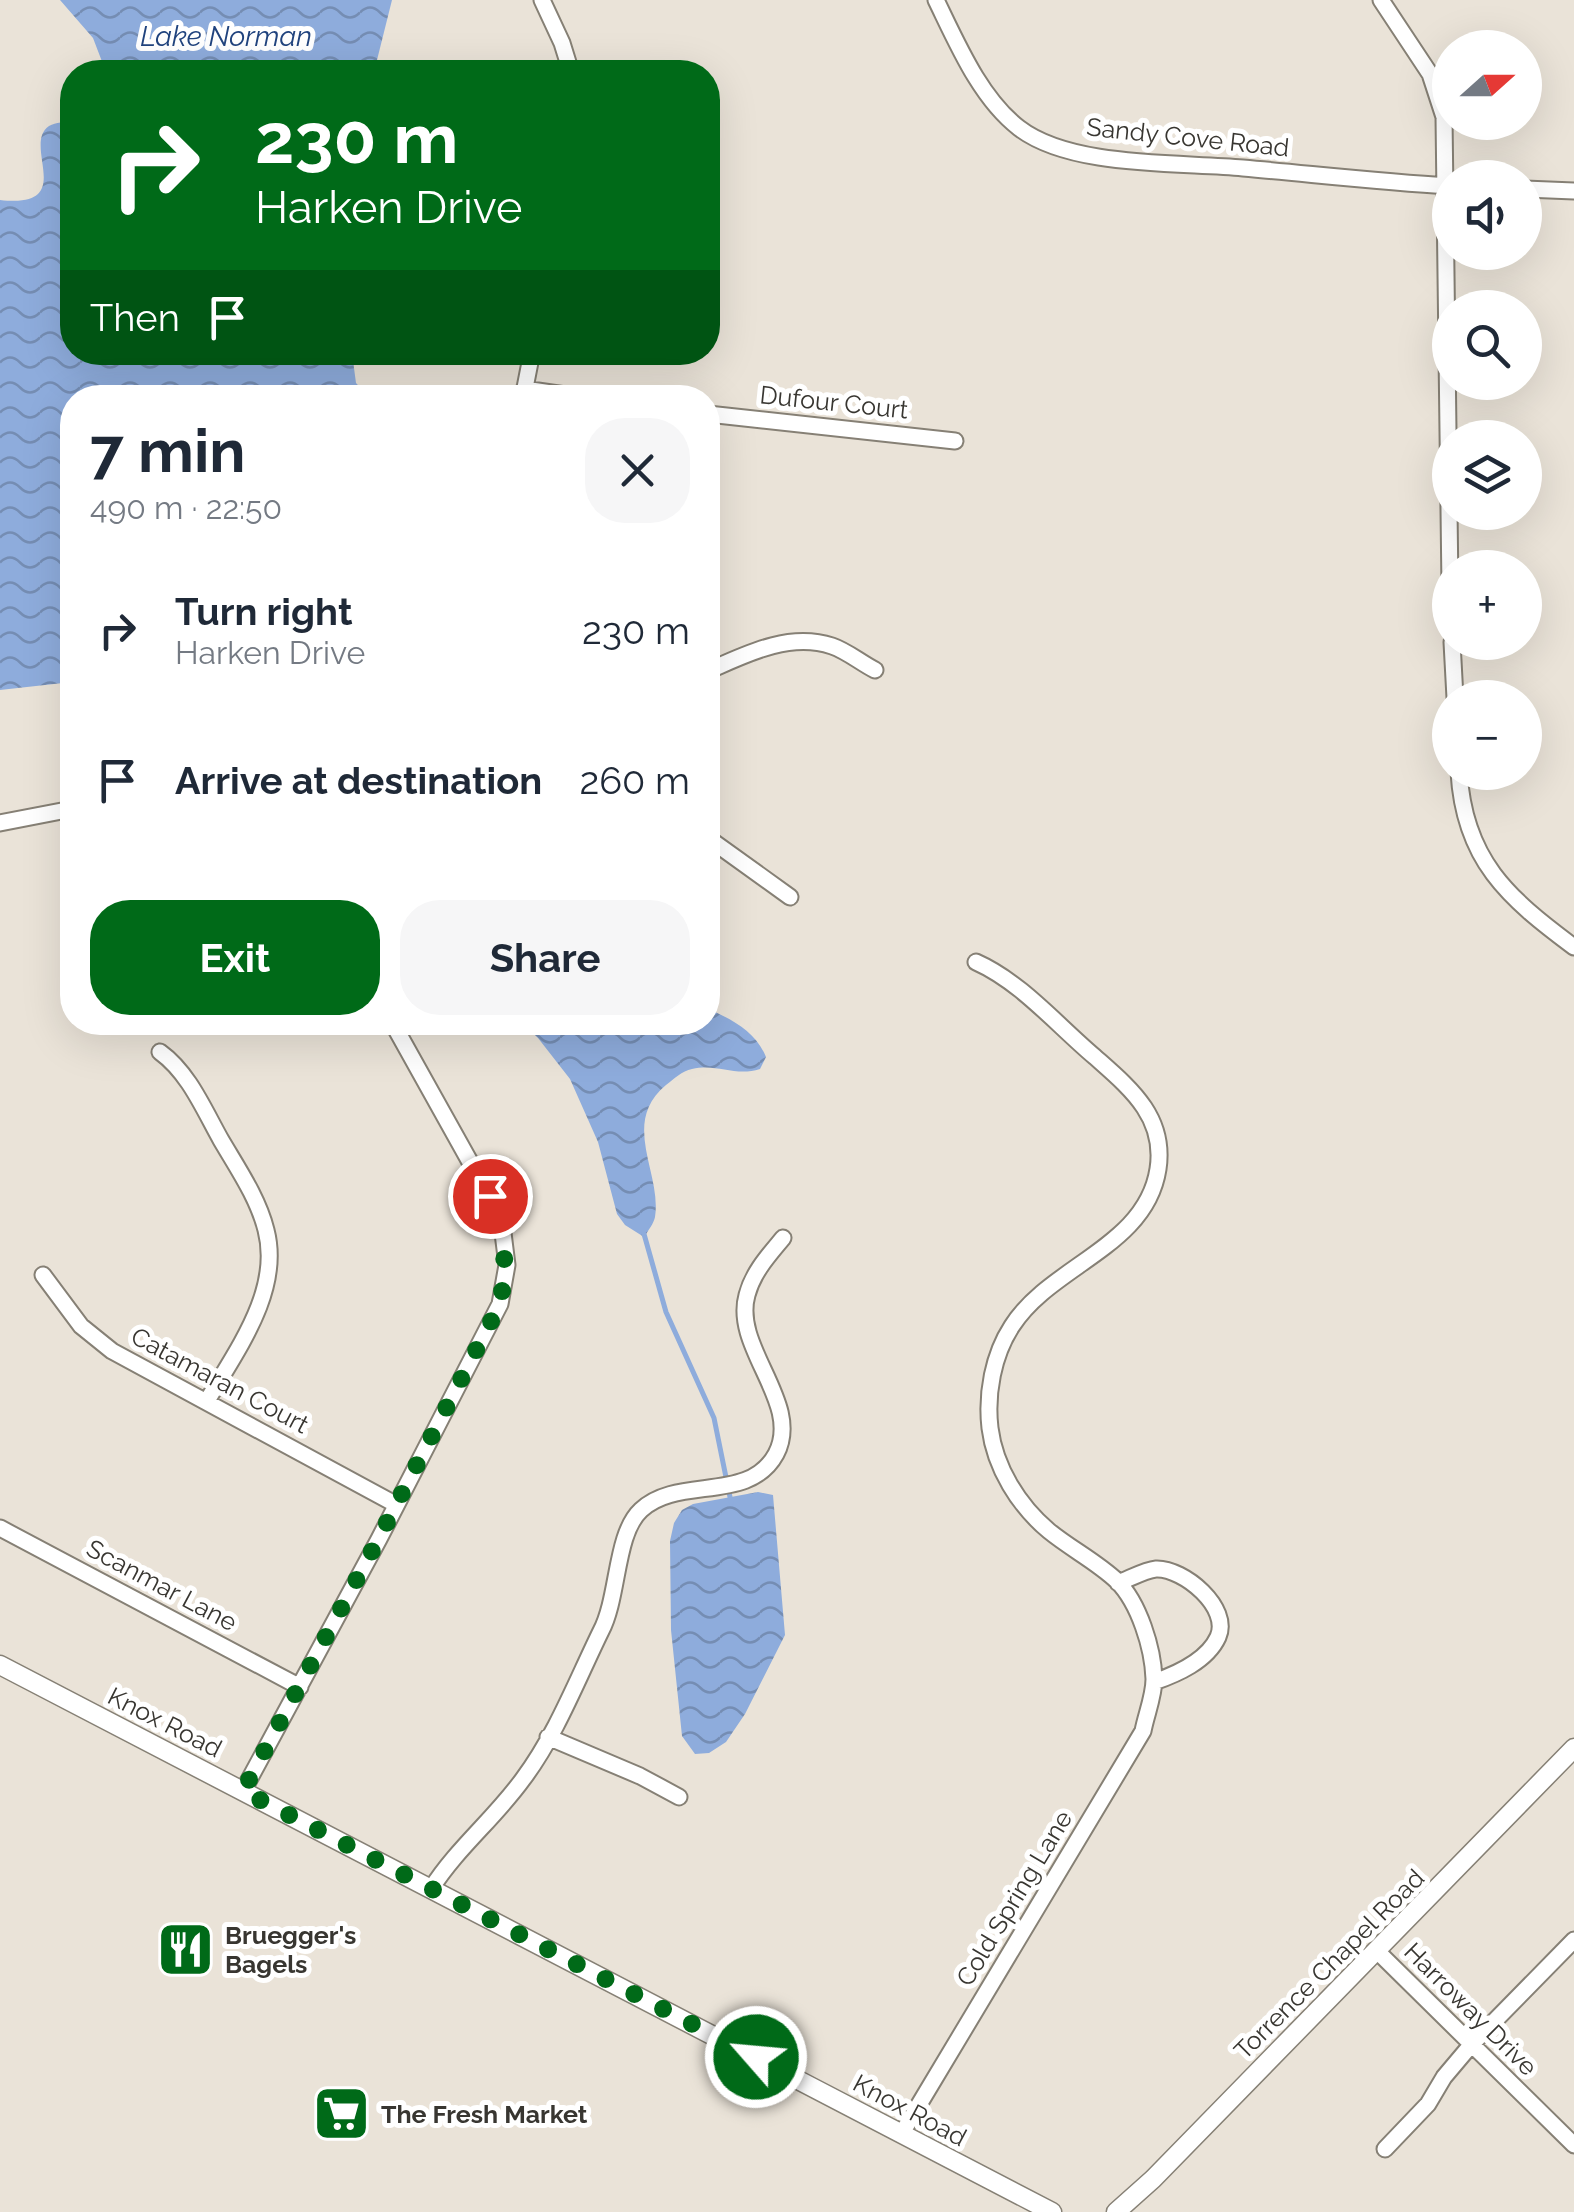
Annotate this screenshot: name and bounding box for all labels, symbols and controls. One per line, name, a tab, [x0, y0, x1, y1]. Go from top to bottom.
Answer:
water label: Lake Norman	[140, 20, 312, 53]
north arrow	[1432, 30, 1542, 140]
map controls	[1432, 30, 1542, 790]
text: 230 m	[255, 97, 459, 179]
icon: right	[90, 100, 220, 230]
street label: Sandy Cove Road	[1085, 111, 1291, 163]
button: sound	[1432, 160, 1542, 270]
text: Harken Drive	[255, 181, 522, 234]
icon: arrive	[200, 290, 255, 345]
button: search	[1432, 290, 1542, 400]
text: Then	[90, 295, 180, 340]
street label: Dufour Court	[758, 379, 910, 425]
text: 7 min	[90, 416, 245, 486]
button: close	[585, 418, 690, 523]
button: layers	[1432, 420, 1542, 530]
text: 490 m · 22:50	[90, 489, 282, 526]
button: +	[1432, 550, 1542, 660]
text: Turn right	[175, 589, 352, 634]
icon: right	[90, 603, 145, 658]
text: 230 m	[582, 608, 690, 653]
text: Harken Drive	[175, 634, 365, 671]
button: −	[1432, 680, 1542, 790]
icon: arrive	[90, 753, 145, 808]
text: Arrive at destination	[175, 758, 542, 803]
text: 260 m	[579, 758, 690, 803]
button: Exit	[90, 900, 380, 1015]
button: Share	[400, 900, 690, 1015]
pin	[448, 1154, 533, 1239]
icon: arrive	[463, 1169, 518, 1224]
street label: Catamaran Court	[126, 1321, 314, 1440]
street label: Scanmar Lane	[82, 1533, 242, 1637]
street label: Knox Road	[103, 1681, 227, 1763]
street label: Cold Spring Lane	[950, 1805, 1078, 1991]
street label: Torrence Chapel Road	[1228, 1863, 1430, 2065]
restaurant icon: Bruegger's Bagels	[156, 1919, 216, 1979]
place label: Bruegger's Bagels	[225, 1920, 356, 1979]
street label: Harroway Drive	[1398, 1936, 1544, 2082]
position arrow	[704, 2005, 808, 2109]
street label: Knox Road	[848, 2068, 972, 2152]
supermarket icon: The Fresh Market	[312, 2084, 372, 2144]
place label: The Fresh Market	[381, 2099, 588, 2129]

